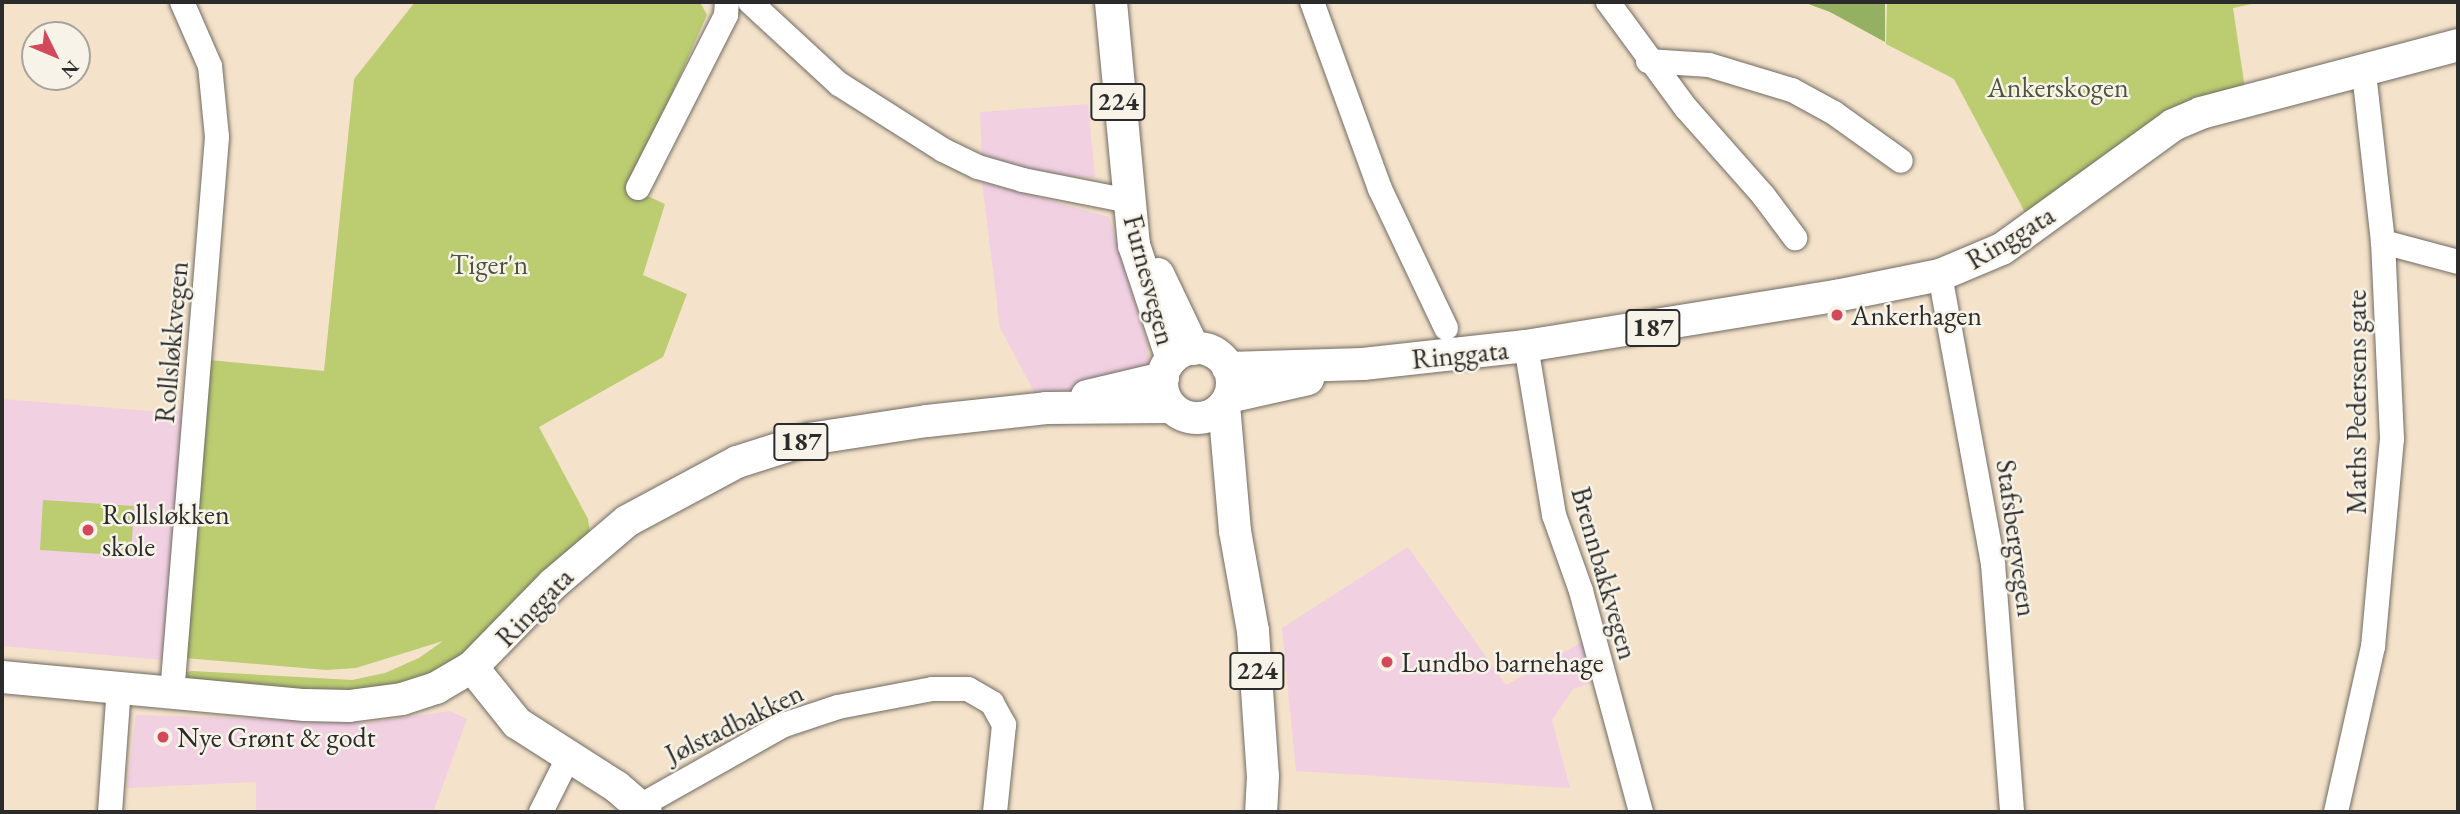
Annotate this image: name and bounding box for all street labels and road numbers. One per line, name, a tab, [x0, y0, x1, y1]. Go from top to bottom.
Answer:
road number: 224	[1090, 80, 1146, 124]
street label: Ringgata	[1960, 198, 2060, 276]
street label: Furnesvegen	[1116, 211, 1184, 349]
street label: Rollsløkkvegen	[147, 260, 195, 424]
street label: Maths Pedersens gate	[2339, 289, 2373, 515]
road number: 187	[1625, 306, 1681, 350]
street label: Ringgata	[1410, 332, 1510, 376]
road number: 187	[773, 420, 829, 464]
street label: Stafsbergvegen	[1989, 457, 2045, 619]
street label: Brennbakkvegen	[1564, 483, 1646, 663]
street label: Ringgata	[488, 560, 580, 654]
road number: 224	[1229, 649, 1285, 694]
street label: Jølstadbakken	[659, 675, 809, 771]

